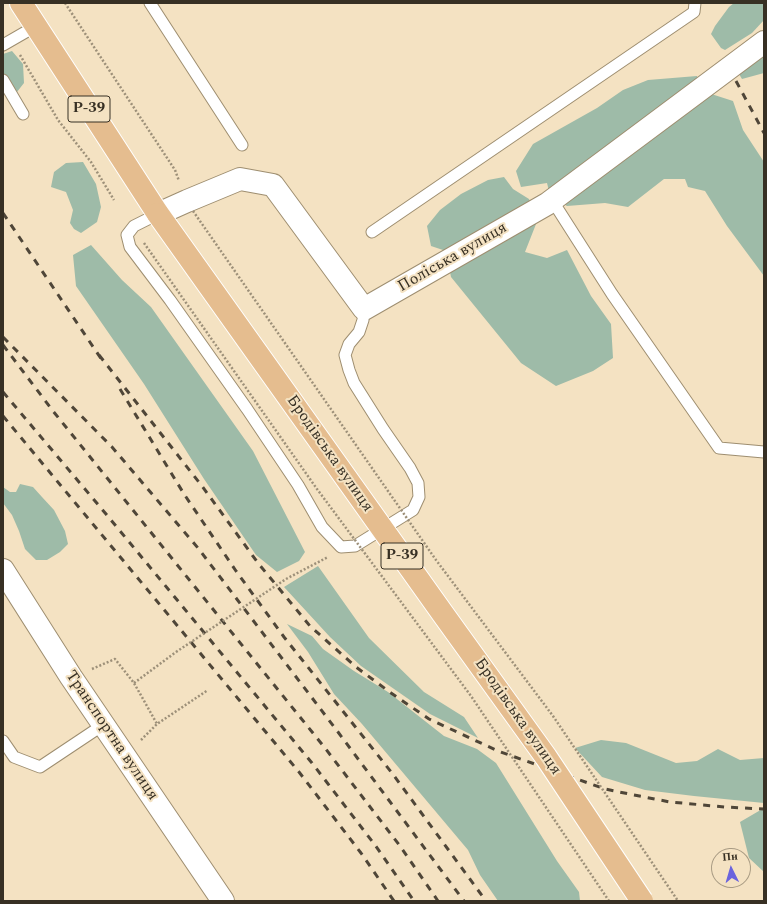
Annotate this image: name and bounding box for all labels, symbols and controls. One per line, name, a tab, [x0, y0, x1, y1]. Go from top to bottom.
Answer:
road number: Р-39	[68, 96, 110, 122]
street label: Поліська вулиця	[395, 219, 511, 297]
street label: Бродівська вулиця	[281, 392, 377, 516]
road number: Р-39	[381, 543, 423, 569]
street label: Бродівська вулиця	[469, 655, 565, 779]
street label: Транспортна вулиця	[60, 667, 162, 805]
text: Пн	[721, 847, 739, 866]
north arrow	[711, 848, 751, 888]

